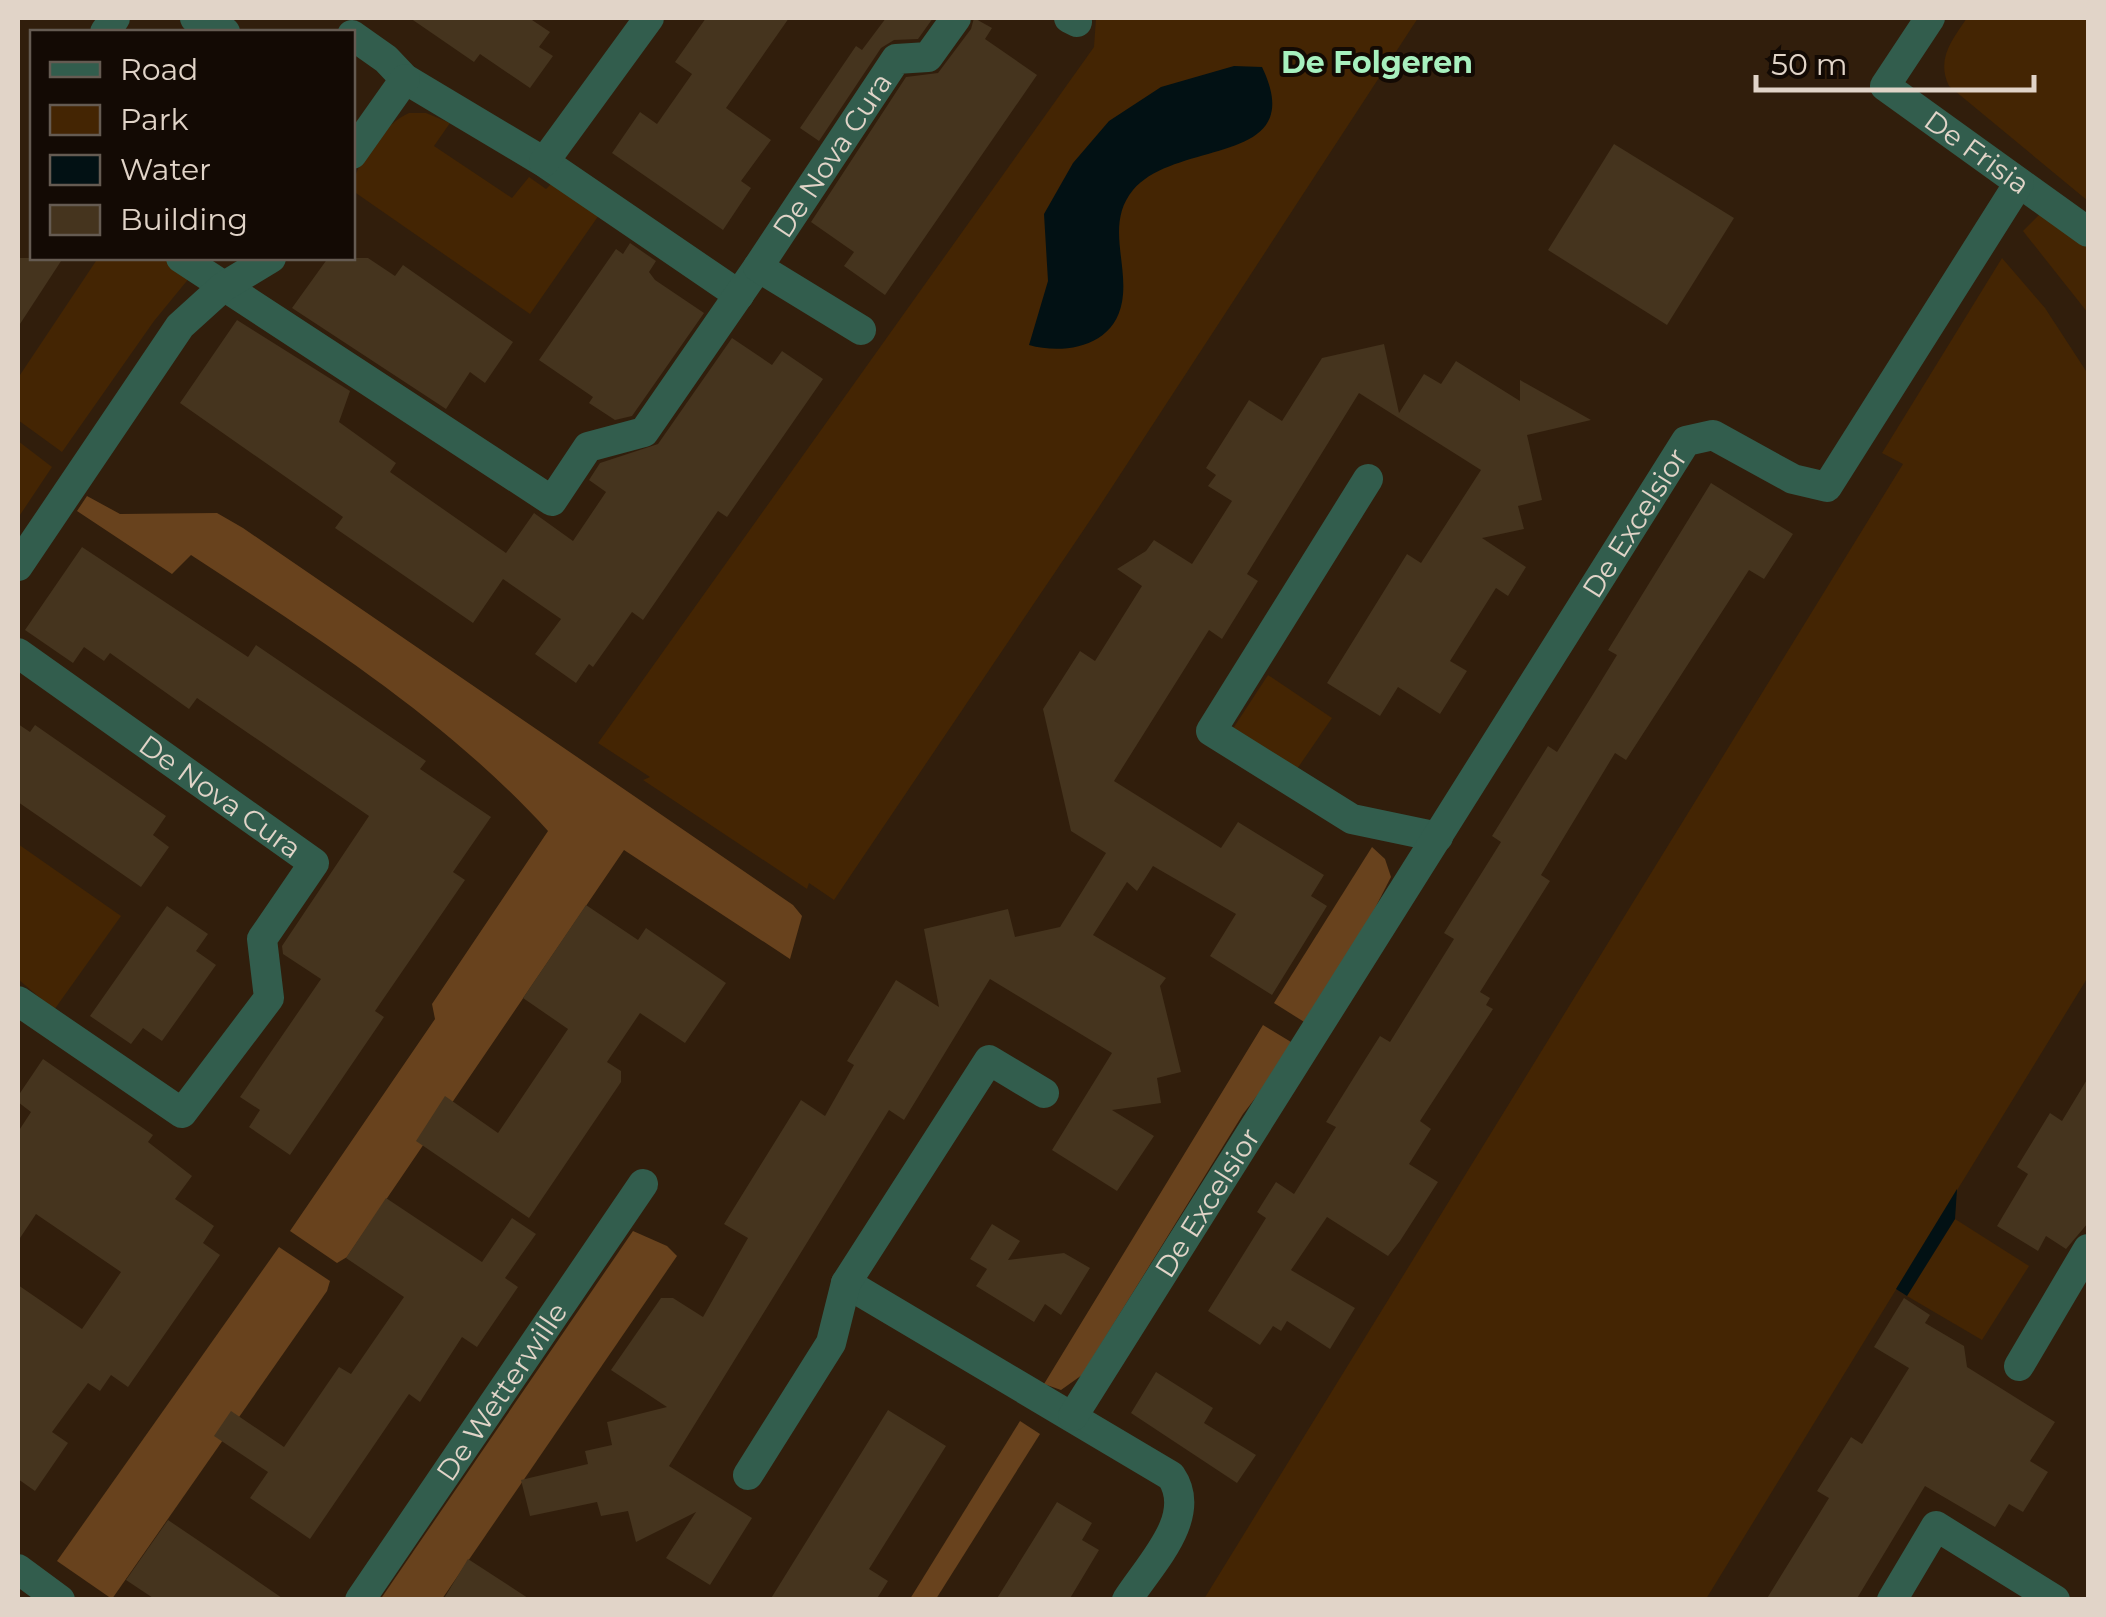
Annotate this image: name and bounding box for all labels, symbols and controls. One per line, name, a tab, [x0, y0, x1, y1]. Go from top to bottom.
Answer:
legend	[30, 30, 355, 260]
scale bar	[1756, 30, 2034, 92]
district label: De Folgeren	[1281, 44, 1473, 81]
text: 50 m	[1771, 46, 1848, 83]
text: Road	[120, 51, 198, 88]
street label: De Nova Cura	[765, 66, 899, 244]
text: Park	[120, 101, 189, 138]
street label: De Frisia	[1918, 103, 2036, 201]
text: Water	[120, 151, 211, 188]
text: Building	[120, 201, 248, 238]
street label: De Excelsior	[1575, 442, 1694, 604]
street label: De Nova Cura	[133, 727, 308, 866]
street label: De Excelsior	[1147, 1122, 1267, 1284]
street label: De Wetterwille	[429, 1296, 574, 1487]

